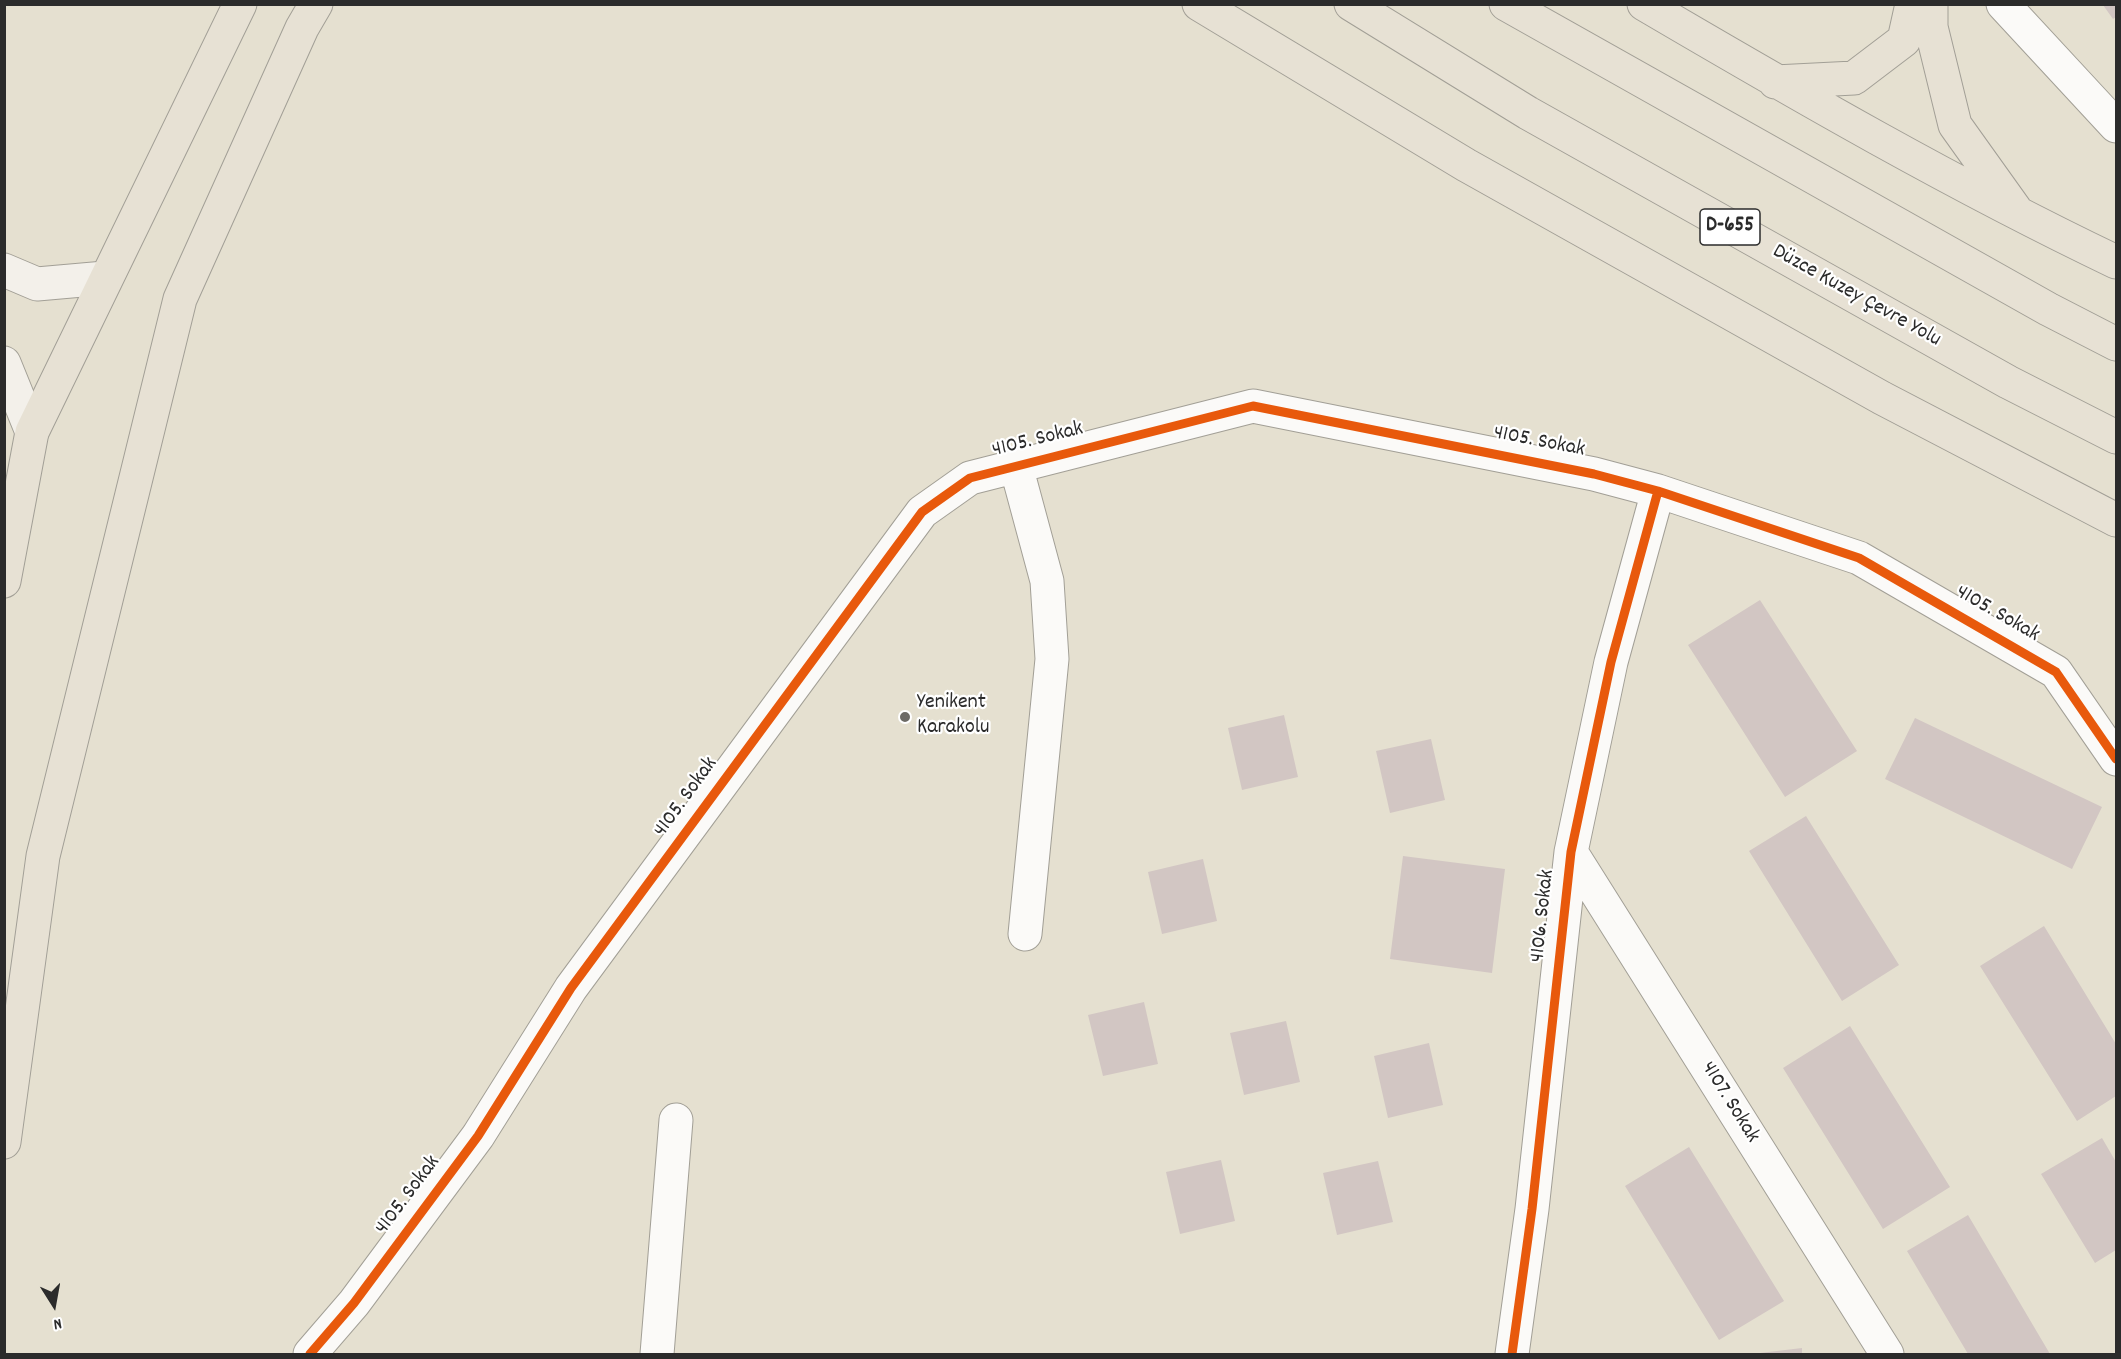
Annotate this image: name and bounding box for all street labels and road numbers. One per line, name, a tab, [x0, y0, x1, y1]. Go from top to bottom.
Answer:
road number: D-655	[1700, 209, 1760, 245]
street label: Düzce Kuzey Çevre Yolu	[1767, 240, 1945, 354]
street label: 4105. Sokak	[990, 417, 1086, 465]
street label: 4105. Sokak	[1491, 421, 1587, 465]
street label: 4105. Sokak	[1950, 580, 2044, 650]
street label: 4105. Sokak	[649, 753, 725, 843]
street label: 4106. Sokak	[1526, 868, 1562, 964]
street label: 4107. Sokak	[1694, 1057, 1764, 1149]
street label: 4105. Sokak	[371, 1151, 447, 1241]

